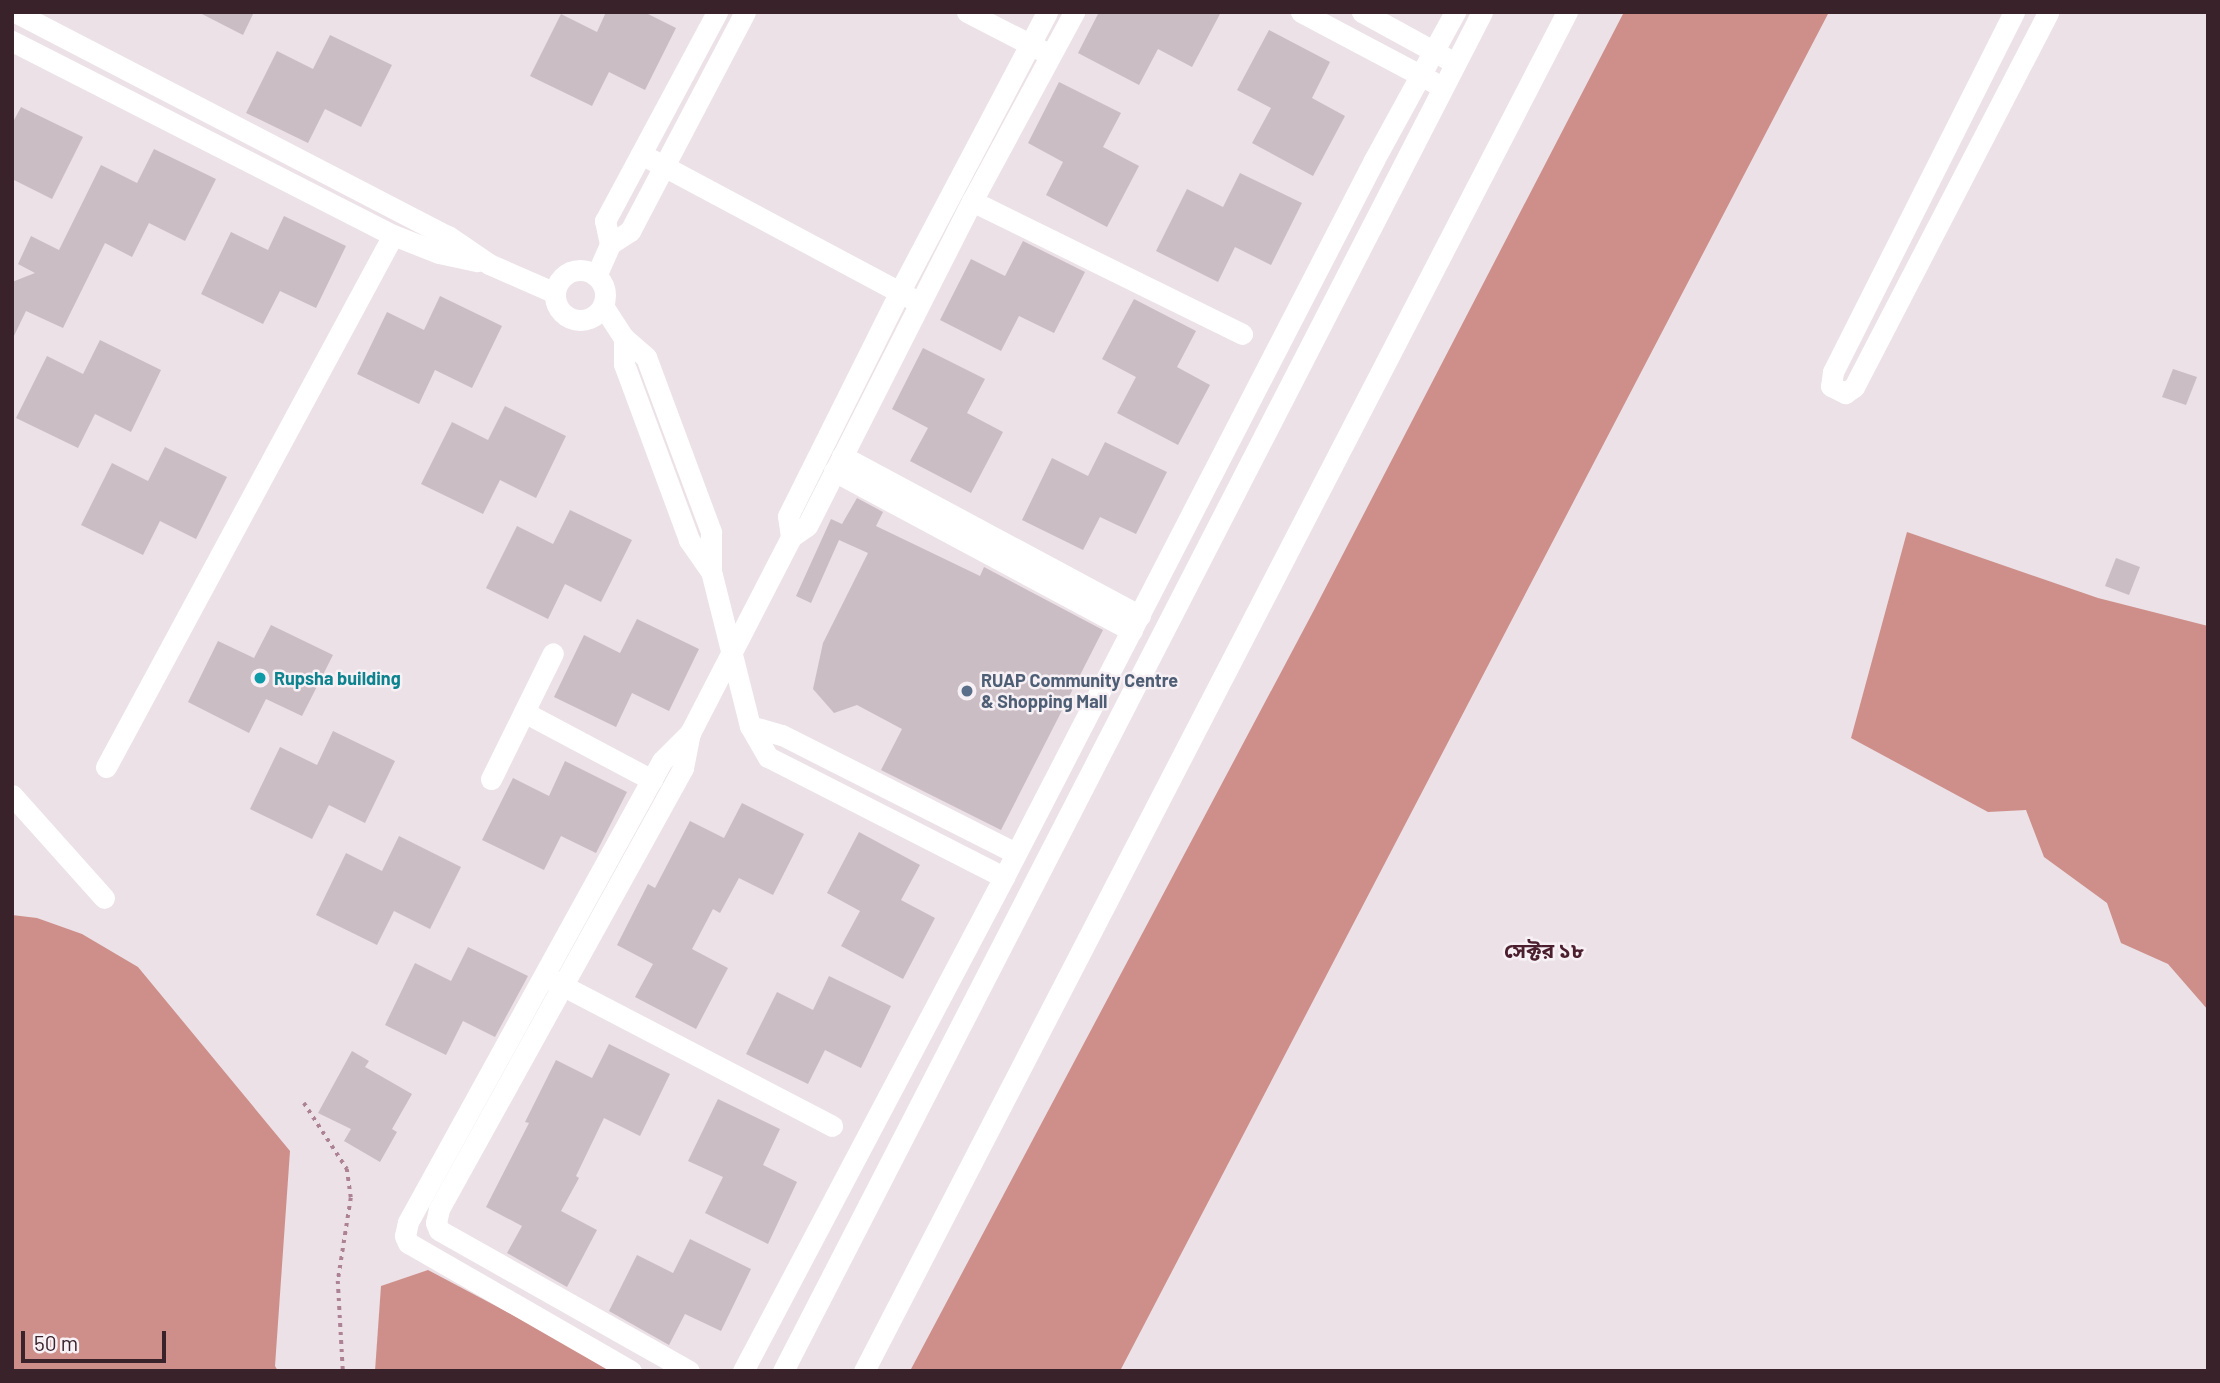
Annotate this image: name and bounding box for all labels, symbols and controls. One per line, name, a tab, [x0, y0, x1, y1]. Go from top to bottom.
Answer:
place label: Rupsha building	[274, 667, 401, 689]
marker: Rupsha building	[252, 670, 268, 686]
place label: RUAP Community Centre & Shopping Mall	[981, 670, 1178, 712]
marker: RUAP Community Centre & Shopping Mall	[959, 683, 975, 699]
district label: সেক্টর ১৮	[1504, 937, 1584, 963]
scale bar	[24, 1316, 170, 1360]
text: 50 m	[34, 1330, 78, 1355]

